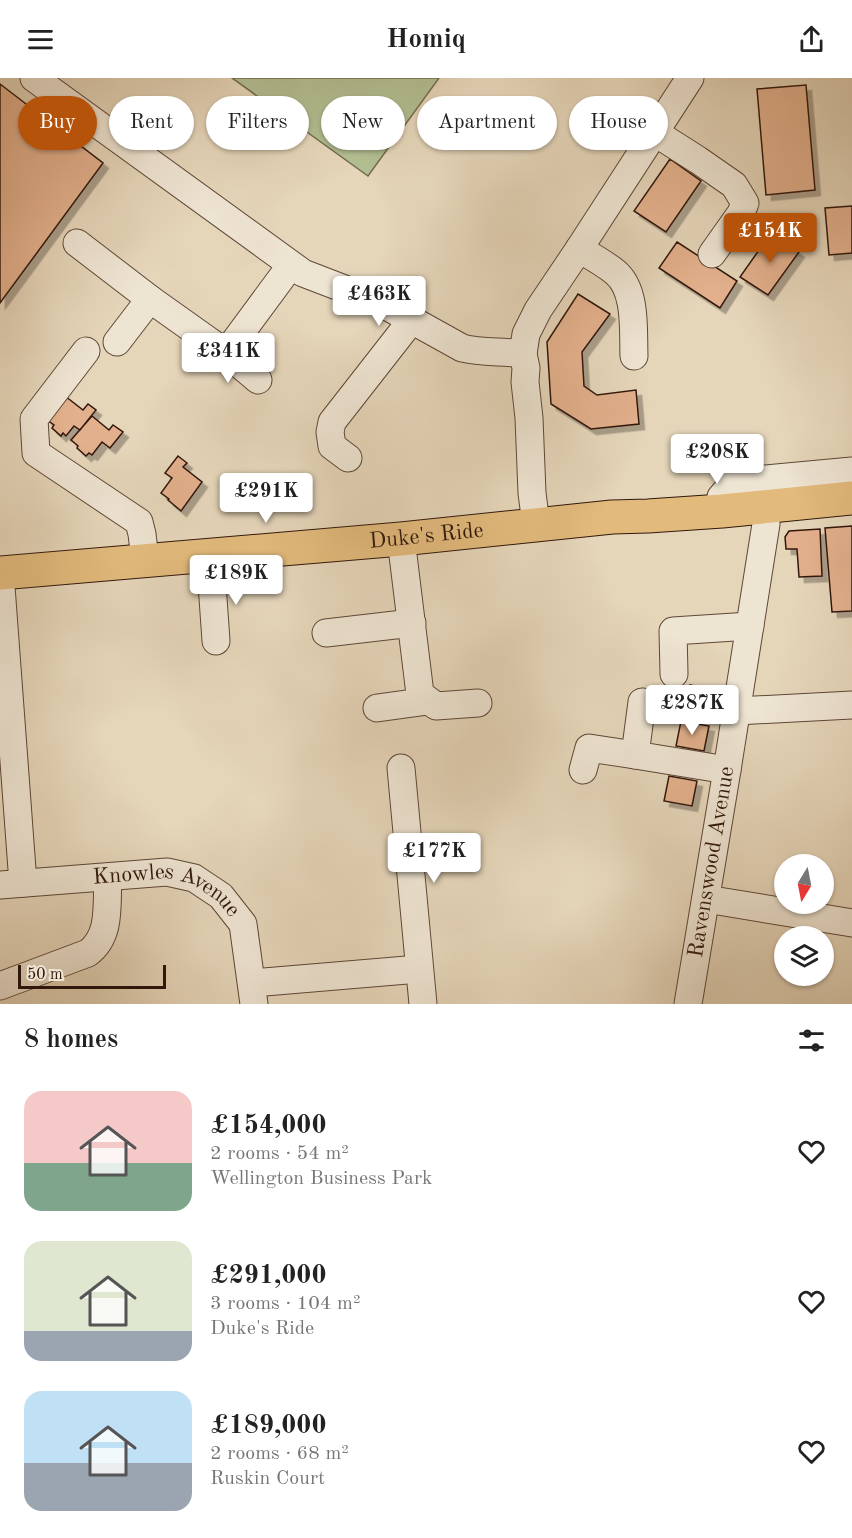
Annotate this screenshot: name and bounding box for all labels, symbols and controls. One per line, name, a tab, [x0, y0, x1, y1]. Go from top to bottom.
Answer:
icon: menu	[24, 23, 57, 56]
icon: share	[795, 23, 828, 56]
text: Homiq	[386, 26, 466, 53]
chip: Buy	[18, 96, 97, 150]
chip: Rent	[109, 96, 194, 150]
chip: Filters	[206, 96, 309, 150]
chip: New	[321, 96, 405, 150]
chip: Apartment	[417, 96, 557, 150]
chip: House	[569, 96, 668, 150]
pin: £154K	[728, 213, 812, 264]
text: £154K	[738, 222, 802, 242]
pin: £463K	[337, 276, 421, 327]
text: £463K	[347, 285, 411, 305]
pin: £341K	[186, 333, 270, 384]
text: £341K	[196, 342, 260, 362]
pin: £208K	[675, 434, 759, 485]
text: £208K	[685, 443, 749, 463]
pin: £291K	[224, 473, 308, 524]
text: £291K	[234, 482, 298, 502]
street label: Duke's Ride	[368, 519, 485, 553]
pin: £189K	[194, 555, 278, 606]
text: £189K	[204, 564, 268, 584]
pin: £287K	[650, 685, 734, 736]
text: £287K	[660, 694, 724, 714]
street label: Ravenswood Avenue	[685, 765, 738, 959]
pin: £177K	[392, 833, 476, 884]
text: £177K	[402, 842, 466, 862]
north arrow	[774, 854, 834, 914]
map controls	[774, 854, 834, 986]
street label: Knowles Avenue	[92, 861, 244, 921]
button: layers	[774, 926, 834, 986]
scale bar	[18, 962, 166, 989]
text: 50 m	[27, 967, 63, 983]
icon: filters	[795, 1024, 828, 1057]
text: 8 homes	[24, 1027, 118, 1053]
text: £154,000	[210, 1113, 326, 1139]
icon: home	[72, 1115, 144, 1187]
icon: heart	[795, 1135, 828, 1168]
text: 2 rooms · 54 m²	[210, 1144, 349, 1164]
text: Wellington Business Park	[210, 1169, 432, 1189]
text: £291,000	[210, 1263, 326, 1289]
icon: home	[72, 1265, 144, 1337]
icon: heart	[795, 1285, 828, 1318]
text: 3 rooms · 104 m²	[210, 1294, 360, 1314]
text: Duke's Ride	[210, 1319, 314, 1339]
text: £189,000	[210, 1413, 326, 1439]
icon: home	[72, 1415, 144, 1487]
icon: heart	[795, 1435, 828, 1468]
text: 2 rooms · 68 m²	[210, 1444, 349, 1464]
text: Ruskin Court	[210, 1469, 325, 1489]

